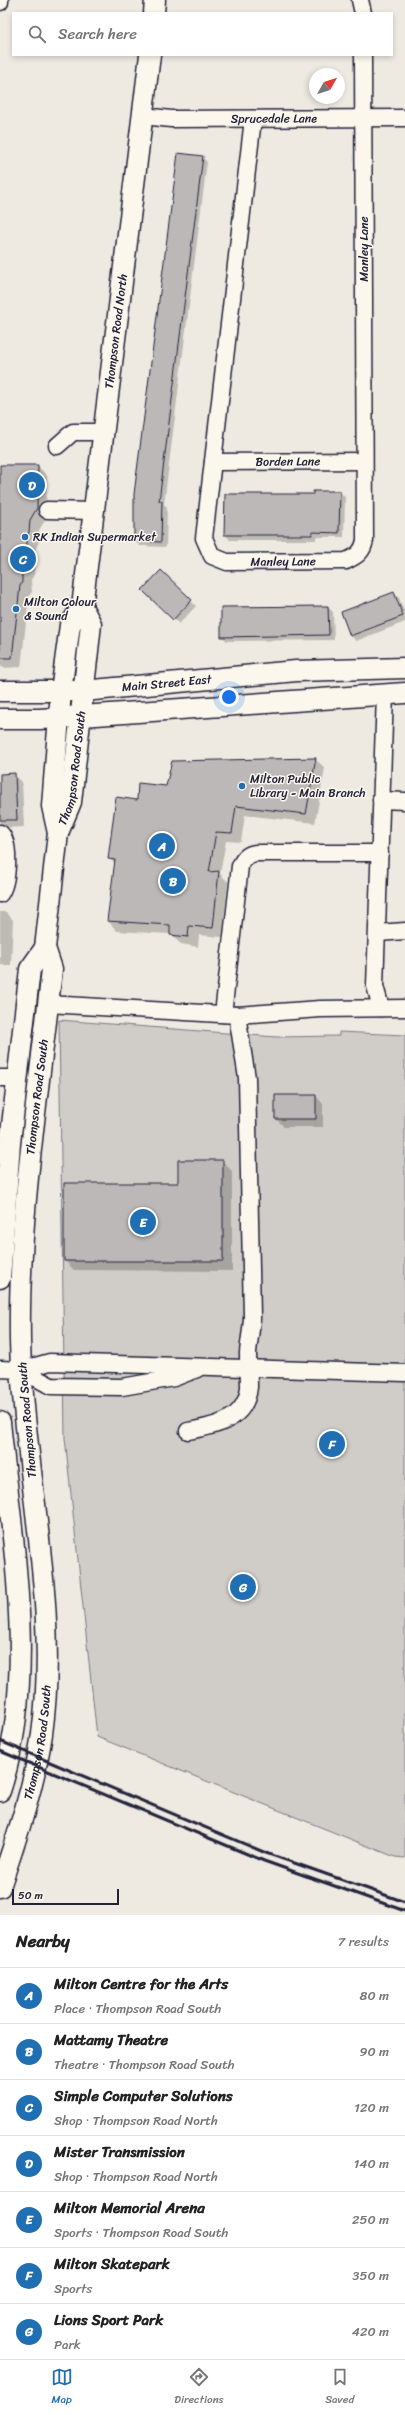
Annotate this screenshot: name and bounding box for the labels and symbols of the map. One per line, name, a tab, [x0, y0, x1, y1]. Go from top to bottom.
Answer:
north arrow	[309, 68, 345, 104]
street label: Sprucedale Lane	[231, 107, 317, 130]
street label: Manley Lane	[353, 216, 375, 282]
street label: Thompson Road North	[98, 273, 134, 390]
street label: Borden Lane	[255, 450, 321, 473]
pin: D	[19, 470, 45, 500]
place label: RK Indian Supermarket	[33, 526, 157, 548]
marker: RK Indian Supermarket	[20, 532, 30, 542]
pin: C	[10, 544, 36, 574]
street label: Manley Lane	[251, 550, 316, 573]
place label: Milton Colour & Sound	[24, 591, 97, 627]
marker: Milton Colour & Sound	[11, 604, 21, 614]
street label: Main Street East	[121, 668, 214, 698]
your location	[219, 687, 239, 707]
street label: Thompson Road South	[51, 710, 92, 829]
place label: Milton Public Library - Main Branch	[250, 768, 366, 804]
marker: Milton Public Library - Main Branch	[237, 781, 247, 791]
pin: A	[149, 831, 175, 861]
pin: B	[160, 866, 186, 896]
street label: Thompson Road South	[19, 1038, 55, 1156]
pin: E	[130, 1207, 156, 1237]
street label: Thompson Road South	[11, 1361, 43, 1479]
pin: F	[319, 1429, 345, 1459]
pin: G	[230, 1572, 256, 1602]
street label: Thompson Road South	[17, 1684, 57, 1802]
scale bar	[12, 1887, 119, 1906]

